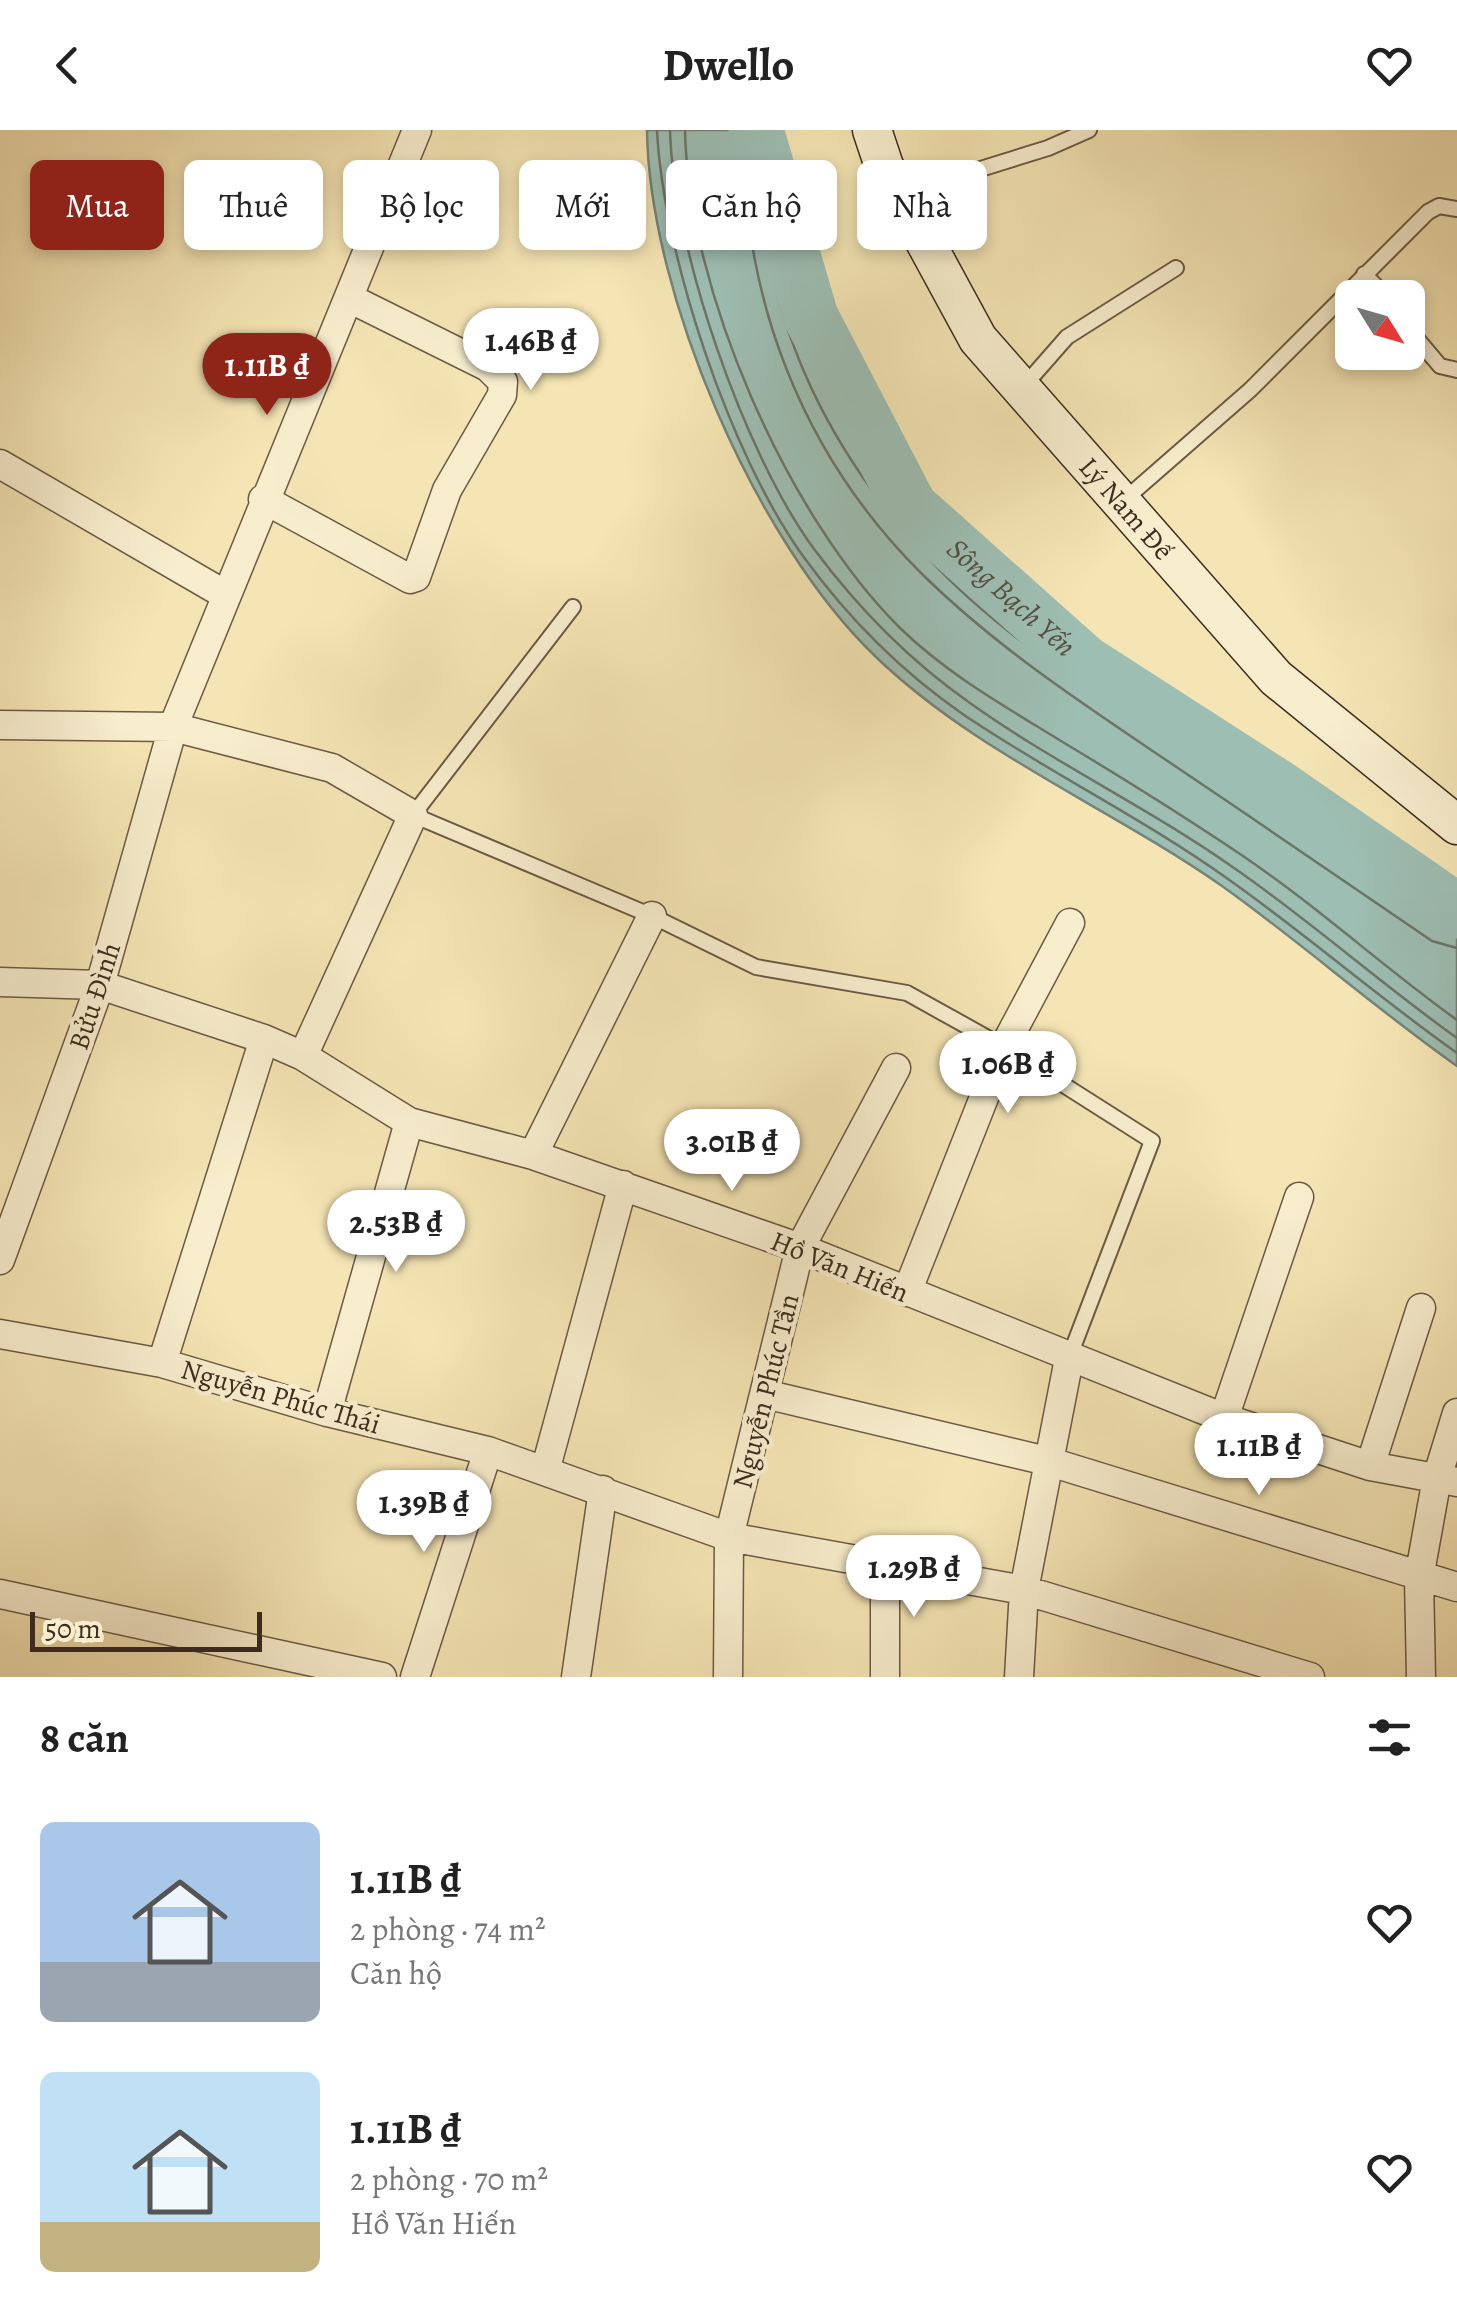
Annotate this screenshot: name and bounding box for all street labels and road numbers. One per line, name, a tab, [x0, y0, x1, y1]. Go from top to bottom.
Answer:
street label: Lý Nam Đế	[1070, 449, 1182, 569]
street label: Bửu Đình	[60, 938, 130, 1055]
street label: Hồ Văn Hiến	[765, 1222, 914, 1312]
street label: Nguyễn Phúc Tần	[723, 1290, 809, 1493]
street label: Nguyễn Phúc Thái	[177, 1350, 385, 1444]

